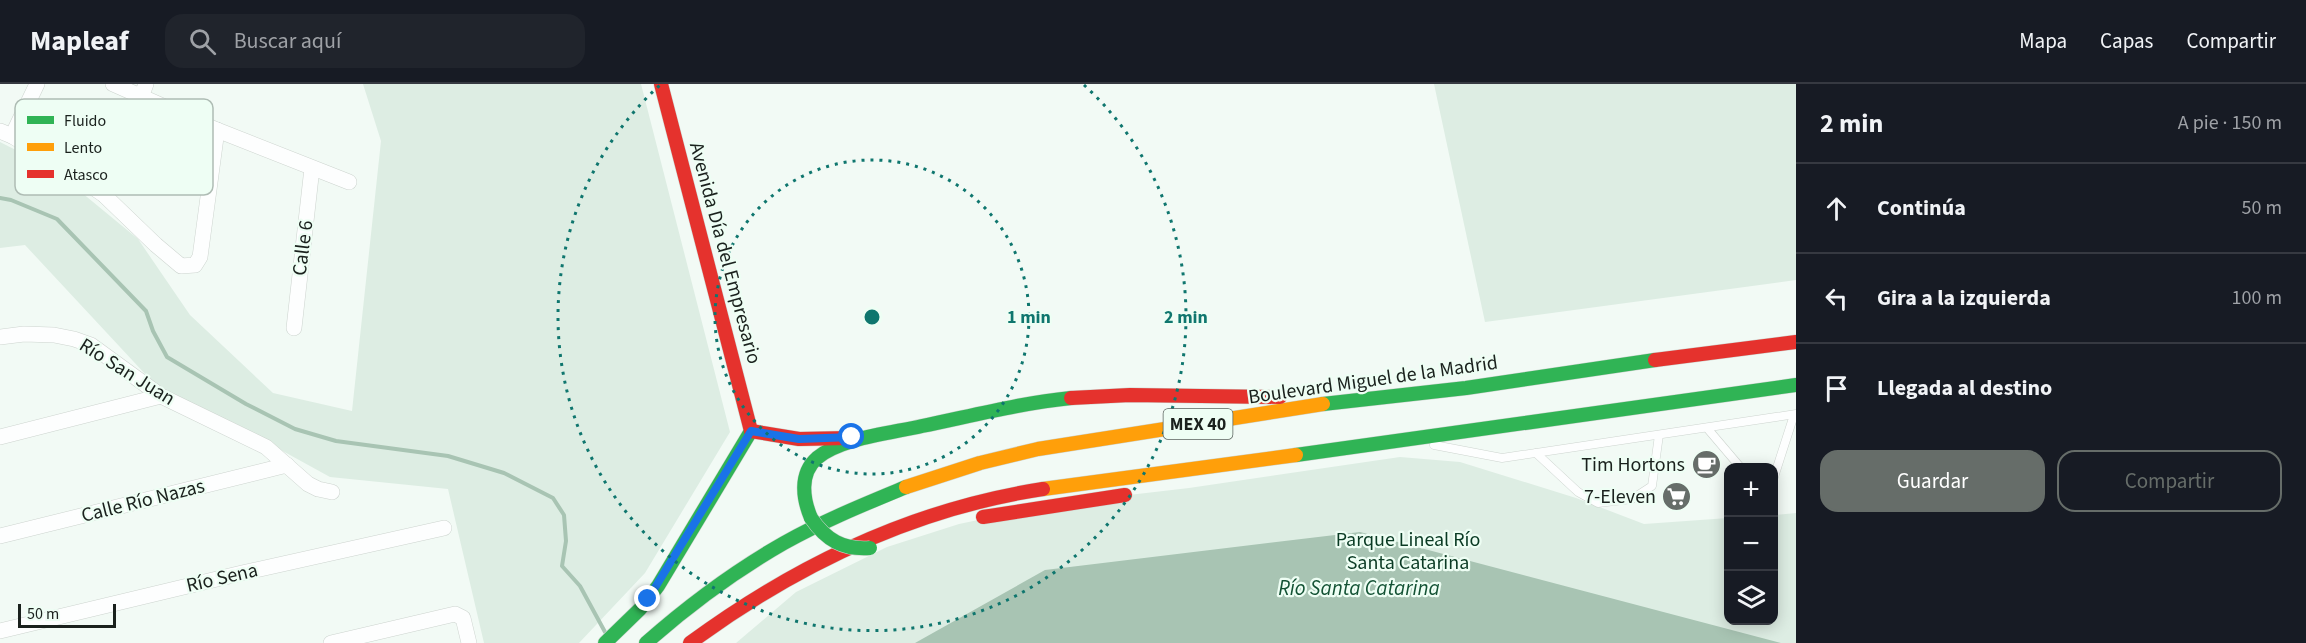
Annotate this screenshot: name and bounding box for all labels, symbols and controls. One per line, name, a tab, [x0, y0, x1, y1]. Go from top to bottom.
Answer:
search box	[165, 14, 585, 68]
text: Mapleaf	[30, 21, 129, 61]
icon: search	[186, 25, 219, 58]
text: Buscar aquí	[234, 25, 341, 57]
text: Mapa	[2019, 26, 2067, 56]
text: Capas	[2100, 26, 2153, 56]
text: Compartir	[2186, 26, 2276, 56]
legend	[15, 99, 213, 195]
text: 2 min	[1820, 105, 1883, 142]
text: A pie · 150 m	[2178, 109, 2282, 137]
text: Fluido	[64, 110, 106, 132]
text: Lento	[64, 137, 102, 159]
street label: Avenida Día del Empresario	[682, 139, 768, 367]
text: Atasco	[64, 164, 108, 186]
icon: ahead	[1820, 192, 1853, 225]
text: Continúa	[1877, 192, 1966, 224]
text: 50 m	[2242, 194, 2282, 222]
street label: Calle 6	[286, 219, 320, 277]
icon: left	[1820, 282, 1853, 315]
text: Gira a la izquierda	[1877, 282, 2051, 314]
text: 100 m	[2232, 284, 2282, 312]
text: 1 min	[1007, 305, 1051, 330]
text: 2 min	[1164, 305, 1208, 330]
centre of rings	[862, 307, 882, 327]
street label: Río San Juan	[74, 331, 180, 413]
street label: Boulevard Miguel de la Madrid	[1246, 349, 1500, 411]
icon: arrive	[1820, 372, 1853, 405]
text: Llegada al destino	[1877, 372, 2052, 404]
road number: MEX 40	[1164, 409, 1232, 439]
route start	[838, 423, 864, 449]
cafe icon: Tim Hortons	[1690, 449, 1722, 481]
button: Guardar	[1820, 450, 2045, 512]
button: Compartir	[2057, 450, 2282, 512]
place label: Tim Hortons	[1581, 451, 1685, 479]
map controls	[1724, 463, 1778, 625]
button: +	[1724, 463, 1778, 517]
street label: Calle Río Nazas	[78, 472, 208, 530]
supermarket icon: 7-Eleven	[1661, 481, 1693, 513]
place label: 7-Eleven	[1584, 483, 1656, 511]
button: −	[1724, 517, 1778, 571]
park label: Parque Lineal Río Santa Catarina	[1336, 526, 1480, 577]
street label: Río Sena	[183, 556, 261, 600]
button: layers	[1724, 571, 1778, 625]
water label: Río Santa Catarina	[1278, 573, 1440, 603]
route end	[634, 585, 660, 611]
scale bar	[18, 601, 116, 628]
text: 50 m	[27, 603, 59, 625]

